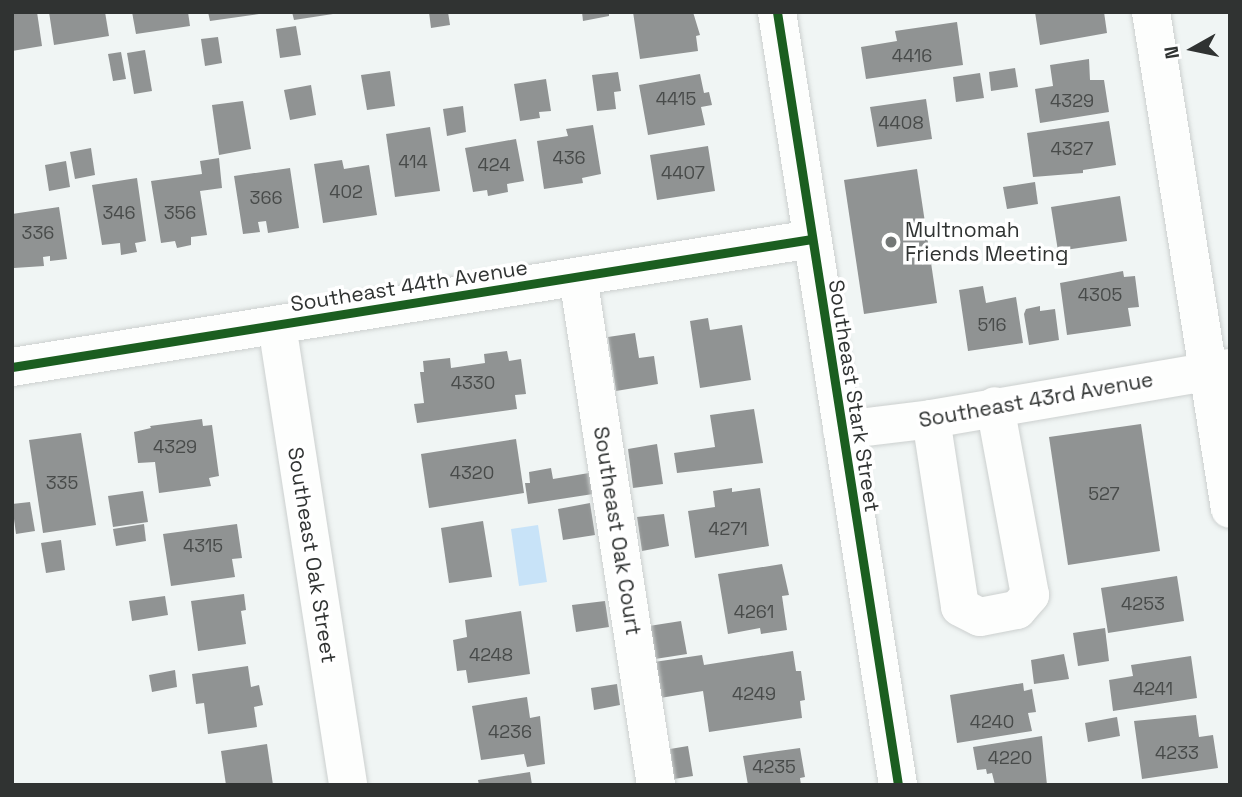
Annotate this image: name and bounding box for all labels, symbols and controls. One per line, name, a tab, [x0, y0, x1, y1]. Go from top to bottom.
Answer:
north arrow	[1158, 14, 1228, 84]
text: N	[1158, 44, 1185, 61]
house number: 4416	[892, 45, 932, 67]
house number: 4415	[656, 88, 696, 110]
house number: 4329	[1050, 90, 1094, 112]
house number: 4408	[878, 112, 924, 134]
house number: 4327	[1051, 138, 1093, 160]
house number: 436	[552, 147, 586, 169]
house number: 414	[398, 151, 428, 173]
house number: 424	[478, 154, 510, 176]
house number: 4407	[661, 162, 705, 184]
house number: 402	[329, 181, 363, 203]
house number: 366	[250, 187, 282, 209]
house number: 346	[102, 202, 136, 224]
house number: 356	[164, 202, 196, 224]
place label: Multnomah Friends Meeting	[905, 217, 1068, 267]
house number: 336	[22, 222, 54, 244]
marker: Multnomah Friends Meeting	[883, 234, 899, 250]
street label: Southeast 44th Avenue	[289, 255, 529, 317]
street label: Southeast Stark Street	[823, 278, 885, 514]
house number: 4305	[1078, 284, 1122, 306]
house number: 516	[977, 314, 1007, 336]
street label: Southeast 43rd Avenue	[917, 367, 1155, 433]
house number: 4330	[451, 372, 495, 394]
street label: Southeast Oak Court	[588, 425, 646, 637]
house number: 4329	[153, 436, 197, 458]
street label: Southeast Oak Street	[282, 445, 342, 665]
house number: 4320	[450, 462, 494, 484]
house number: 335	[46, 472, 78, 494]
house number: 527	[1088, 483, 1120, 505]
house number: 4271	[708, 518, 748, 540]
house number: 4315	[183, 535, 223, 557]
house number: 4253	[1121, 593, 1165, 615]
house number: 4261	[734, 601, 774, 623]
house number: 4248	[469, 644, 513, 666]
house number: 4241	[1133, 678, 1173, 700]
house number: 4249	[732, 683, 776, 705]
house number: 4240	[970, 711, 1014, 733]
house number: 4236	[488, 721, 532, 743]
house number: 4233	[1155, 742, 1199, 764]
house number: 4220	[988, 747, 1032, 769]
house number: 4235	[752, 756, 796, 778]

